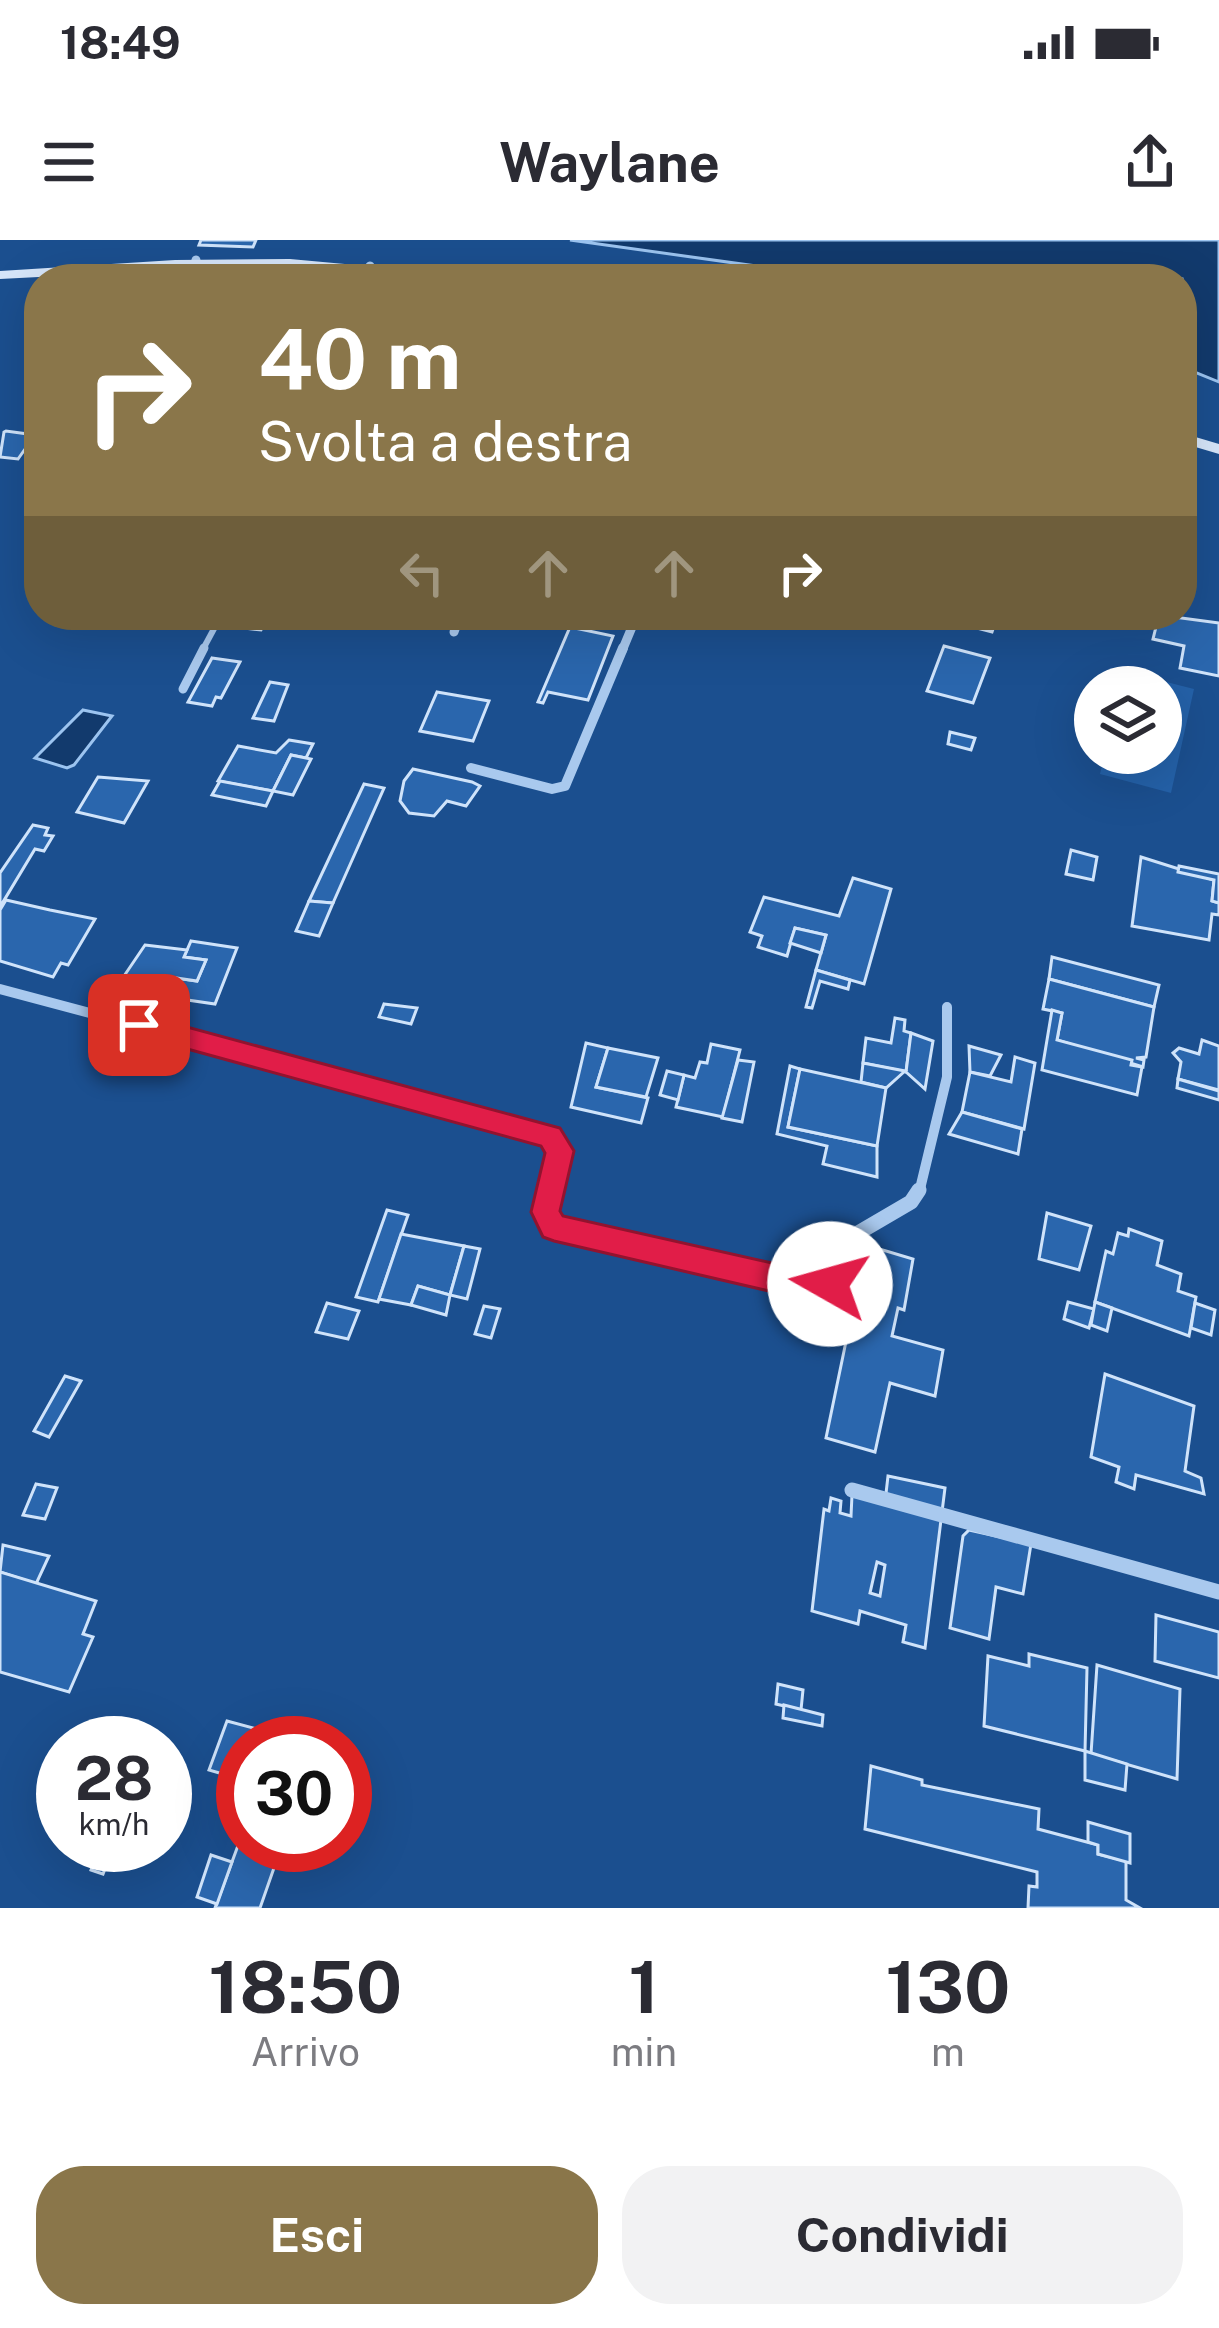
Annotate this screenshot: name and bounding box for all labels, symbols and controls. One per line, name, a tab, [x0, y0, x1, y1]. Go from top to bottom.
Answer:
text: 18:49	[60, 16, 181, 69]
icon: menu	[36, 129, 102, 195]
icon: share	[1117, 129, 1183, 195]
text: Waylane	[499, 131, 720, 194]
text: 40 m	[258, 309, 461, 408]
icon: right	[60, 312, 216, 468]
text: Svolta a destra	[258, 410, 632, 473]
icon: left	[389, 540, 455, 606]
icon: ahead	[515, 540, 581, 606]
icon: ahead	[641, 540, 707, 606]
icon: right	[767, 540, 833, 606]
map controls	[1074, 666, 1182, 774]
button: layers	[1074, 666, 1182, 774]
pin	[88, 974, 190, 1076]
icon: arrive	[106, 992, 172, 1058]
position arrow	[767, 1221, 893, 1347]
speed limit sign: 30	[216, 1716, 372, 1872]
text: 28	[75, 1743, 153, 1814]
text: km/h	[79, 1806, 149, 1842]
text: 18:50	[209, 1945, 402, 2029]
text: 1	[628, 1945, 659, 2029]
text: 130	[885, 1945, 1010, 2029]
text: Arrivo	[251, 2029, 360, 2075]
text: min	[611, 2029, 677, 2075]
text: m	[931, 2029, 965, 2075]
button: Esci	[36, 2166, 598, 2304]
button: Condividi	[622, 2166, 1183, 2304]

